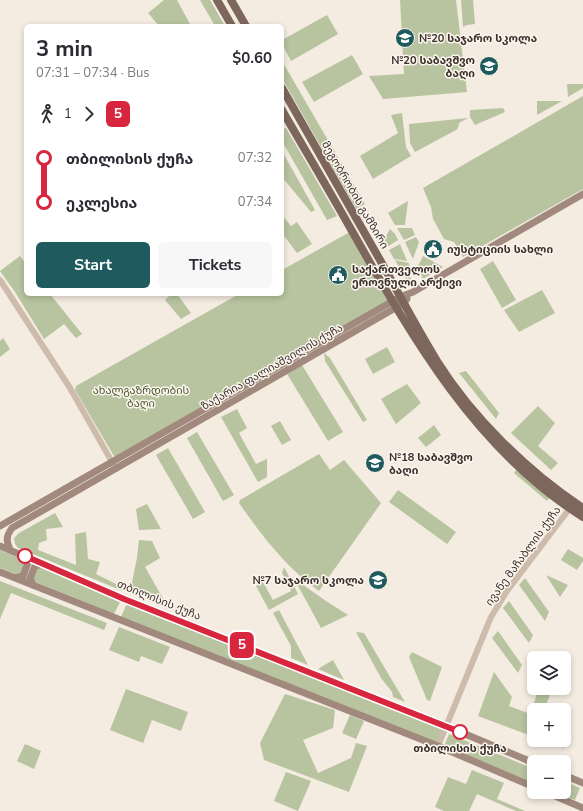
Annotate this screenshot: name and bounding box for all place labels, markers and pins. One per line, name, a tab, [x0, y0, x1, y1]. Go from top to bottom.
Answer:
school or university icon: №20 საჯარო სკოლა	[394, 27, 416, 49]
place label: №20 საჯარო სკოლა	[419, 31, 537, 46]
place label: №20 საბავშვო ბაღი	[391, 53, 475, 81]
school or university icon: №20 საბავშვო ბაღი	[478, 55, 500, 77]
public building icon: იუსტიციის სახლი	[422, 238, 444, 260]
place label: იუსტიციის სახლი	[447, 242, 553, 257]
place label: საქართველოს ეროვნული არქივი	[352, 262, 462, 290]
public building icon: საქართველოს ეროვნული არქივი	[327, 264, 349, 286]
place label: №18 საბავშვო ბაღი	[389, 450, 473, 478]
school or university icon: №18 საბავშვო ბაღი	[364, 452, 386, 474]
unlabelled marker	[17, 548, 33, 564]
school or university icon: №7 საჯარო სკოლა	[367, 569, 389, 591]
place label: №7 საჯარო სკოლა	[253, 573, 364, 588]
marker: თბილისის ქუჩა	[452, 724, 468, 740]
place label: თბილისის ქუჩა	[413, 741, 507, 756]

